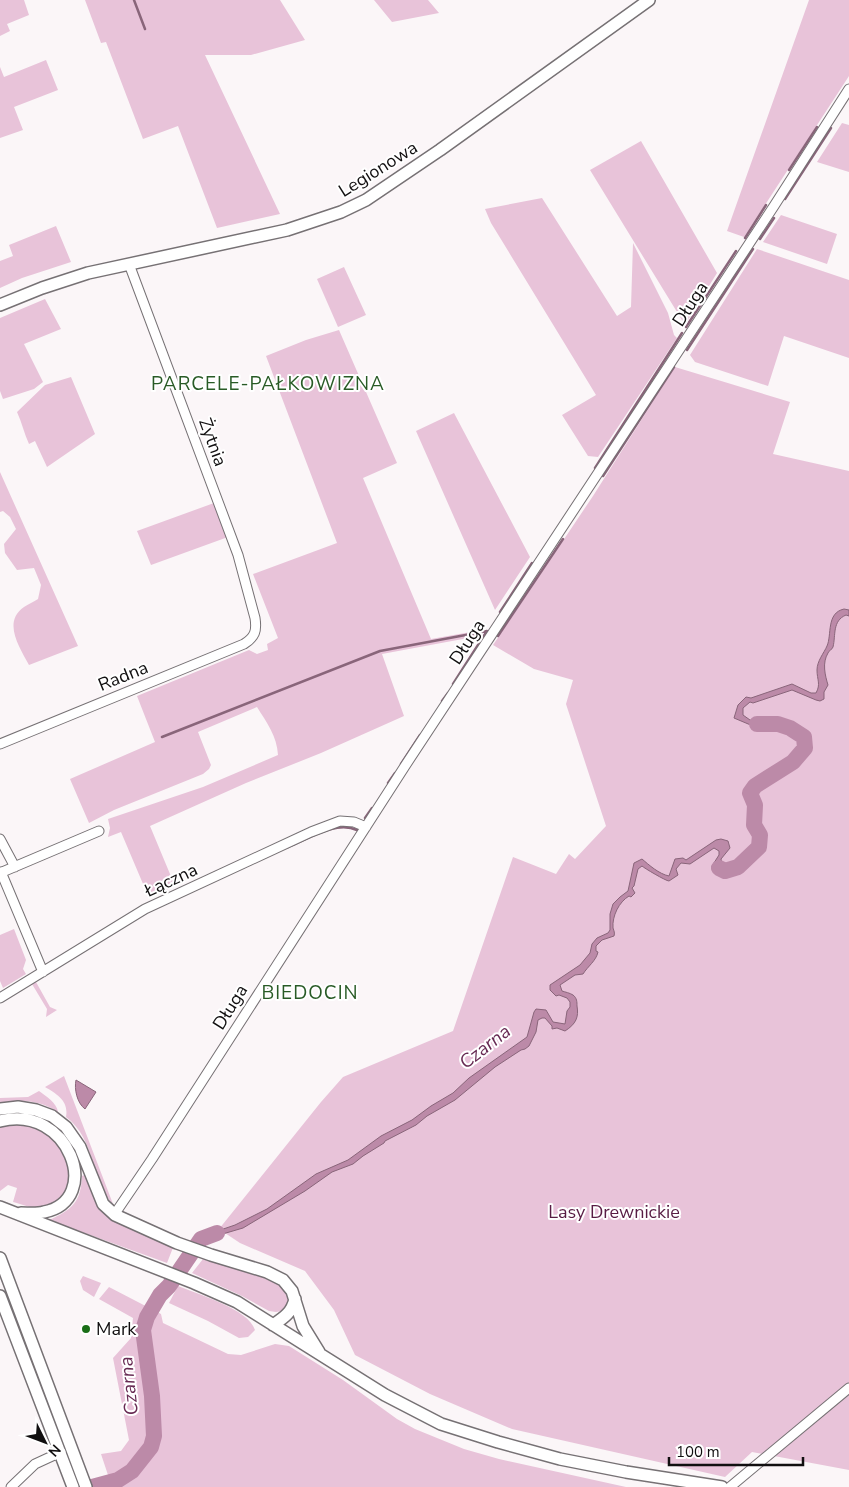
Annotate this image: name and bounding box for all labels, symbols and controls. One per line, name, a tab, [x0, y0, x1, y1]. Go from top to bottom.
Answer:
street label: Legionowa	[334, 135, 422, 203]
street label: Długa	[667, 277, 713, 331]
district label: PARCELE-PAŁKOWIZNA	[151, 371, 385, 397]
street label: Żytnia	[193, 415, 233, 469]
street label: Długa	[444, 615, 490, 669]
street label: Radna	[94, 655, 152, 697]
street label: Łączna	[140, 857, 201, 903]
street label: Długa	[207, 980, 253, 1034]
district label: BIEDOCIN	[261, 980, 359, 1006]
water label: Czarna	[454, 1019, 516, 1075]
park label: Lasy Drewnickie	[548, 1200, 680, 1224]
place label: Mark	[96, 1317, 137, 1341]
marker: Mark	[80, 1323, 92, 1335]
water label: Czarna	[113, 1355, 145, 1417]
north arrow	[20, 1417, 70, 1467]
scale bar	[669, 1434, 803, 1466]
text: N	[44, 1440, 65, 1461]
text: 100 m	[676, 1442, 720, 1462]

